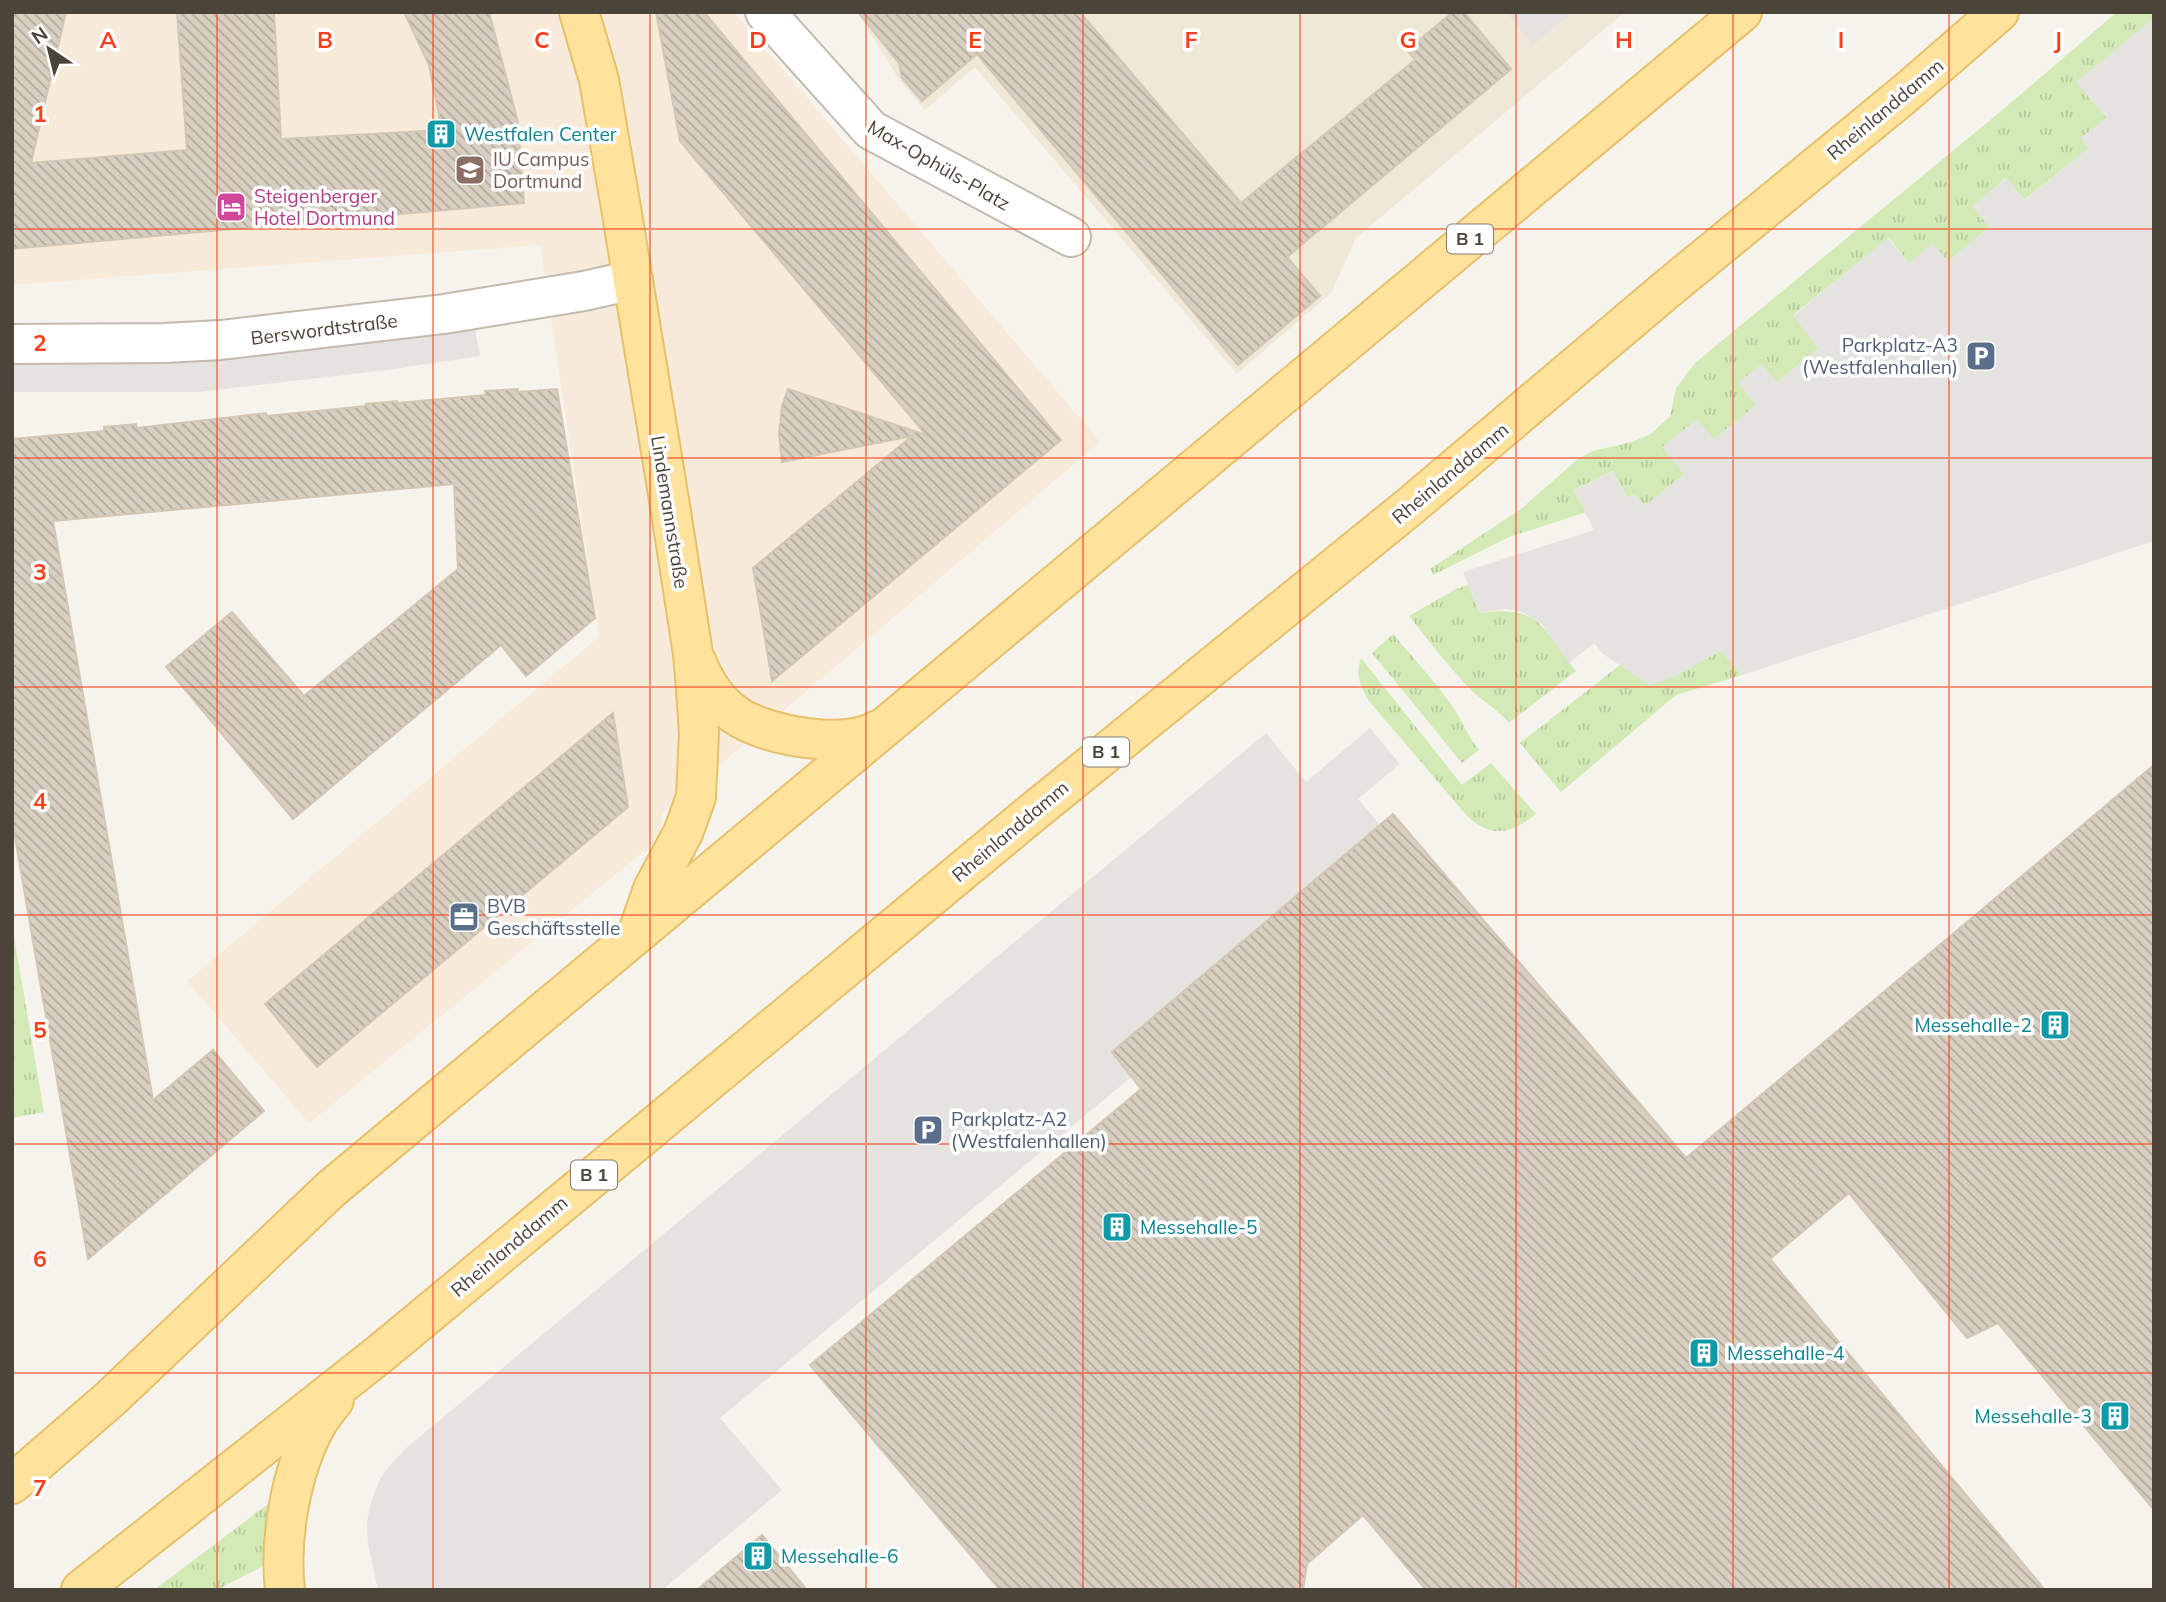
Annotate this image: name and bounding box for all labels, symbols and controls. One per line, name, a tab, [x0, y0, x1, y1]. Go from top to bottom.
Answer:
north arrow	[14, 14, 84, 84]
text: N	[26, 21, 52, 49]
text: A	[99, 25, 117, 54]
text: B	[317, 25, 333, 54]
text: C	[534, 25, 550, 54]
text: D	[749, 25, 767, 54]
text: E	[968, 25, 982, 54]
text: F	[1184, 25, 1198, 54]
text: G	[1399, 25, 1417, 54]
text: H	[1615, 25, 1633, 54]
text: I	[1838, 25, 1844, 54]
text: J	[2054, 25, 2062, 54]
street label: Rheinlanddamm	[1822, 53, 1948, 165]
text: 1	[33, 99, 47, 128]
street label: Max-Ophüls-Platz	[864, 114, 1015, 216]
building icon: Westfalen Center	[424, 117, 458, 151]
place label: Westfalen Center	[464, 122, 617, 146]
place label: IU Campus Dortmund	[493, 147, 589, 193]
school or university icon: IU Campus Dortmund	[453, 153, 487, 187]
place label: Steigenberger Hotel Dortmund	[254, 184, 395, 230]
hotel icon: Steigenberger Hotel Dortmund	[214, 190, 248, 224]
road number: B 1	[1447, 225, 1493, 254]
street label: Berswordtstraße	[249, 308, 399, 350]
text: 2	[33, 328, 47, 357]
place label: Parkplatz-A3 (Westfalenhallen)	[1802, 333, 1958, 379]
parking icon: Parkplatz-A3 (Westfalenhallen)	[1964, 339, 1998, 373]
street label: Rheinlanddamm	[1387, 417, 1513, 529]
street label: Lindemannstraße	[646, 434, 694, 590]
text: 3	[33, 557, 47, 586]
road number: B 1	[1083, 738, 1129, 766]
street label: Rheinlanddamm	[947, 775, 1073, 887]
text: 4	[33, 786, 47, 815]
place label: BVB Geschäftsstelle	[487, 894, 620, 940]
office icon: BVB Geschäftsstelle	[447, 900, 481, 934]
building icon: Messehalle-2	[2038, 1008, 2072, 1042]
place label: Messehalle-2	[1915, 1013, 2032, 1037]
text: 5	[33, 1015, 47, 1044]
place label: Parkplatz-A2 (Westfalenhallen)	[951, 1107, 1107, 1153]
parking icon: Parkplatz-A2 (Westfalenhallen)	[911, 1113, 945, 1147]
road number: B 1	[571, 1160, 617, 1190]
street label: Rheinlanddamm	[446, 1190, 572, 1302]
building icon: Messehalle-5	[1100, 1210, 1134, 1244]
place label: Messehalle-5	[1140, 1215, 1258, 1239]
text: 6	[33, 1244, 47, 1273]
building icon: Messehalle-4	[1687, 1336, 1721, 1370]
place label: Messehalle-4	[1727, 1341, 1845, 1365]
building icon: Messehalle-3	[2098, 1399, 2132, 1433]
place label: Messehalle-3	[1975, 1404, 2092, 1428]
text: 7	[33, 1473, 47, 1502]
building icon: Messehalle-6	[741, 1539, 775, 1573]
place label: Messehalle-6	[781, 1544, 899, 1568]

